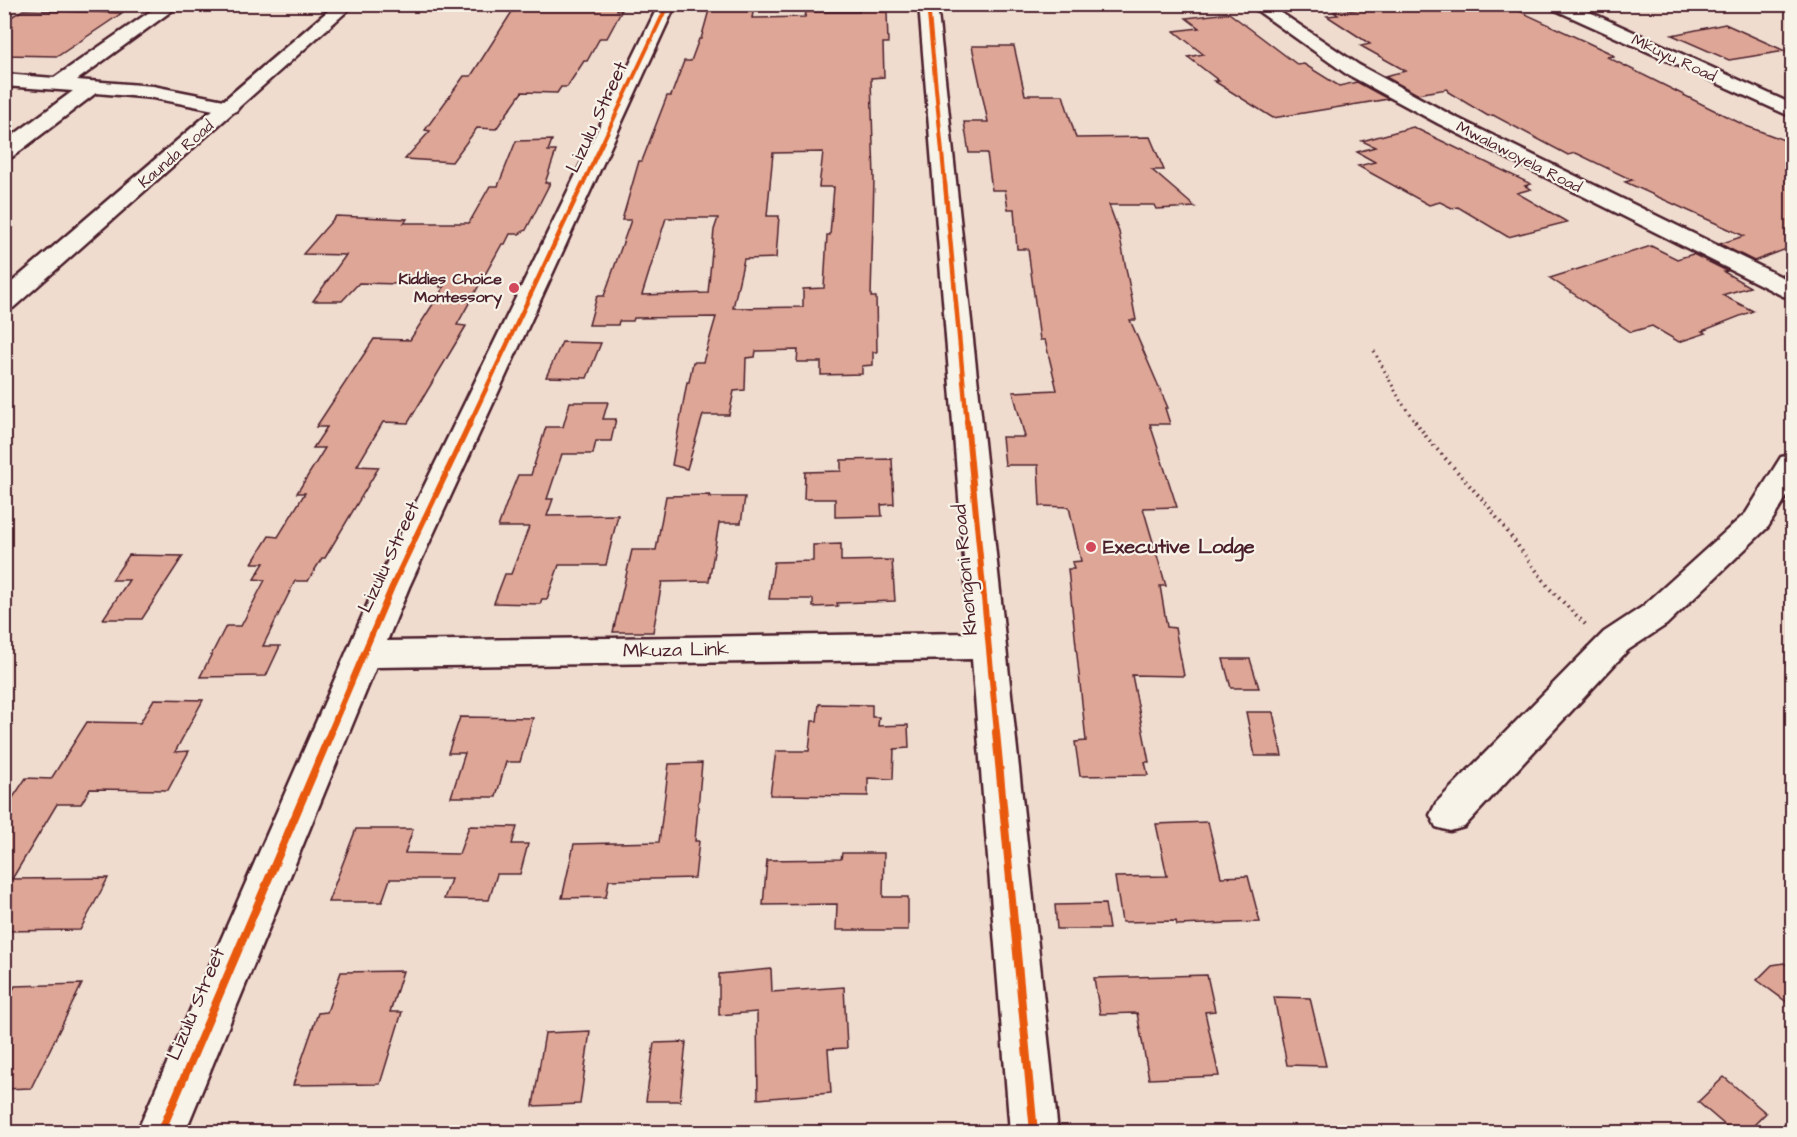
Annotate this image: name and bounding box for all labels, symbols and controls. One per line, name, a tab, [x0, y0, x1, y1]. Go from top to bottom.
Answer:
street label: Mkuyu Road	[1628, 29, 1720, 88]
street label: Lizulu Street	[559, 57, 635, 177]
street label: Kaunda Road	[134, 115, 218, 193]
street label: Mwalawoyela Road	[1452, 116, 1586, 199]
place label: Kiddies Choice Montessory	[399, 268, 502, 309]
marker: Kiddies Choice Montessory	[507, 281, 521, 295]
street label: Lizulu Street	[351, 497, 427, 617]
street label: Khongoni Road	[945, 503, 986, 637]
place label: Executive Lodge	[1103, 533, 1255, 562]
marker: Executive Lodge	[1084, 540, 1098, 554]
street label: Mkuza Link	[623, 635, 729, 665]
street label: Lizulu Street	[160, 943, 232, 1065]

